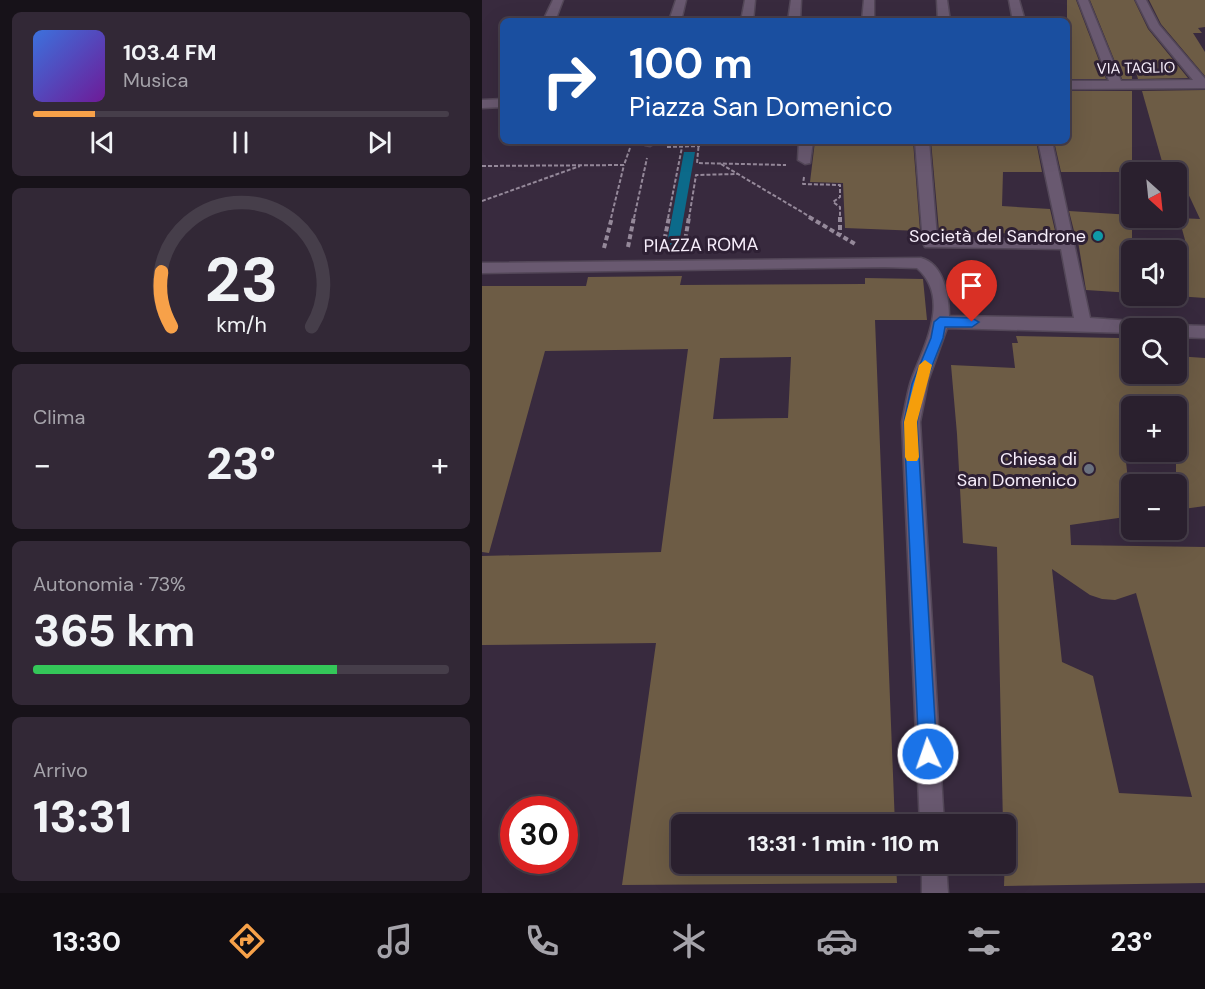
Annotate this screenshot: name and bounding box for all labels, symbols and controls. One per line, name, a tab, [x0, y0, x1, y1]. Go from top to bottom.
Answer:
text: 100 m	[629, 36, 753, 91]
text: 103.4 FM	[123, 38, 217, 67]
icon: right	[530, 42, 608, 120]
street label: VIA TAGLIO	[1097, 57, 1175, 79]
text: Musica	[123, 67, 188, 93]
text: Piazza San Domenico	[629, 89, 893, 124]
icon: previous	[86, 126, 119, 159]
icon: pause	[224, 126, 257, 159]
icon: next	[363, 126, 396, 159]
north arrow	[1121, 162, 1187, 228]
map controls	[1121, 162, 1187, 540]
place label: Società del Sandrone	[909, 224, 1086, 248]
marker: Società del Sandrone	[1091, 229, 1105, 243]
street label: PIAZZA ROMA	[644, 232, 759, 258]
text: 23	[204, 239, 278, 320]
button: sound	[1121, 240, 1187, 306]
pin	[946, 260, 997, 322]
icon: arrive	[955, 269, 988, 302]
text: km/h	[216, 312, 266, 340]
button: search	[1121, 318, 1187, 384]
button: +	[1121, 396, 1187, 462]
text: Clima	[33, 404, 85, 430]
text: 23°	[206, 434, 276, 493]
text: −	[33, 443, 51, 486]
text: +	[431, 443, 449, 486]
place label: Chiesa di San Domenico	[957, 447, 1077, 492]
marker: Chiesa di San Domenico	[1082, 462, 1096, 476]
button: −	[1121, 474, 1187, 540]
text: Autonomia · 73%	[33, 571, 186, 597]
text: 365 km	[33, 601, 195, 660]
position arrow	[896, 722, 960, 786]
text: Arrivo	[33, 757, 88, 783]
text: 13:31	[33, 787, 132, 846]
speed limit sign: 30	[500, 796, 578, 874]
text: 13:31 · 1 min · 110 m	[748, 829, 939, 858]
icon: directions	[226, 920, 268, 962]
icon: music	[374, 920, 416, 962]
icon: phone	[521, 920, 563, 962]
icon: climate	[668, 920, 710, 962]
icon: car	[816, 920, 858, 962]
icon: filters	[963, 920, 1005, 962]
text: 13:30	[53, 924, 121, 959]
text: 23°	[1111, 924, 1152, 959]

